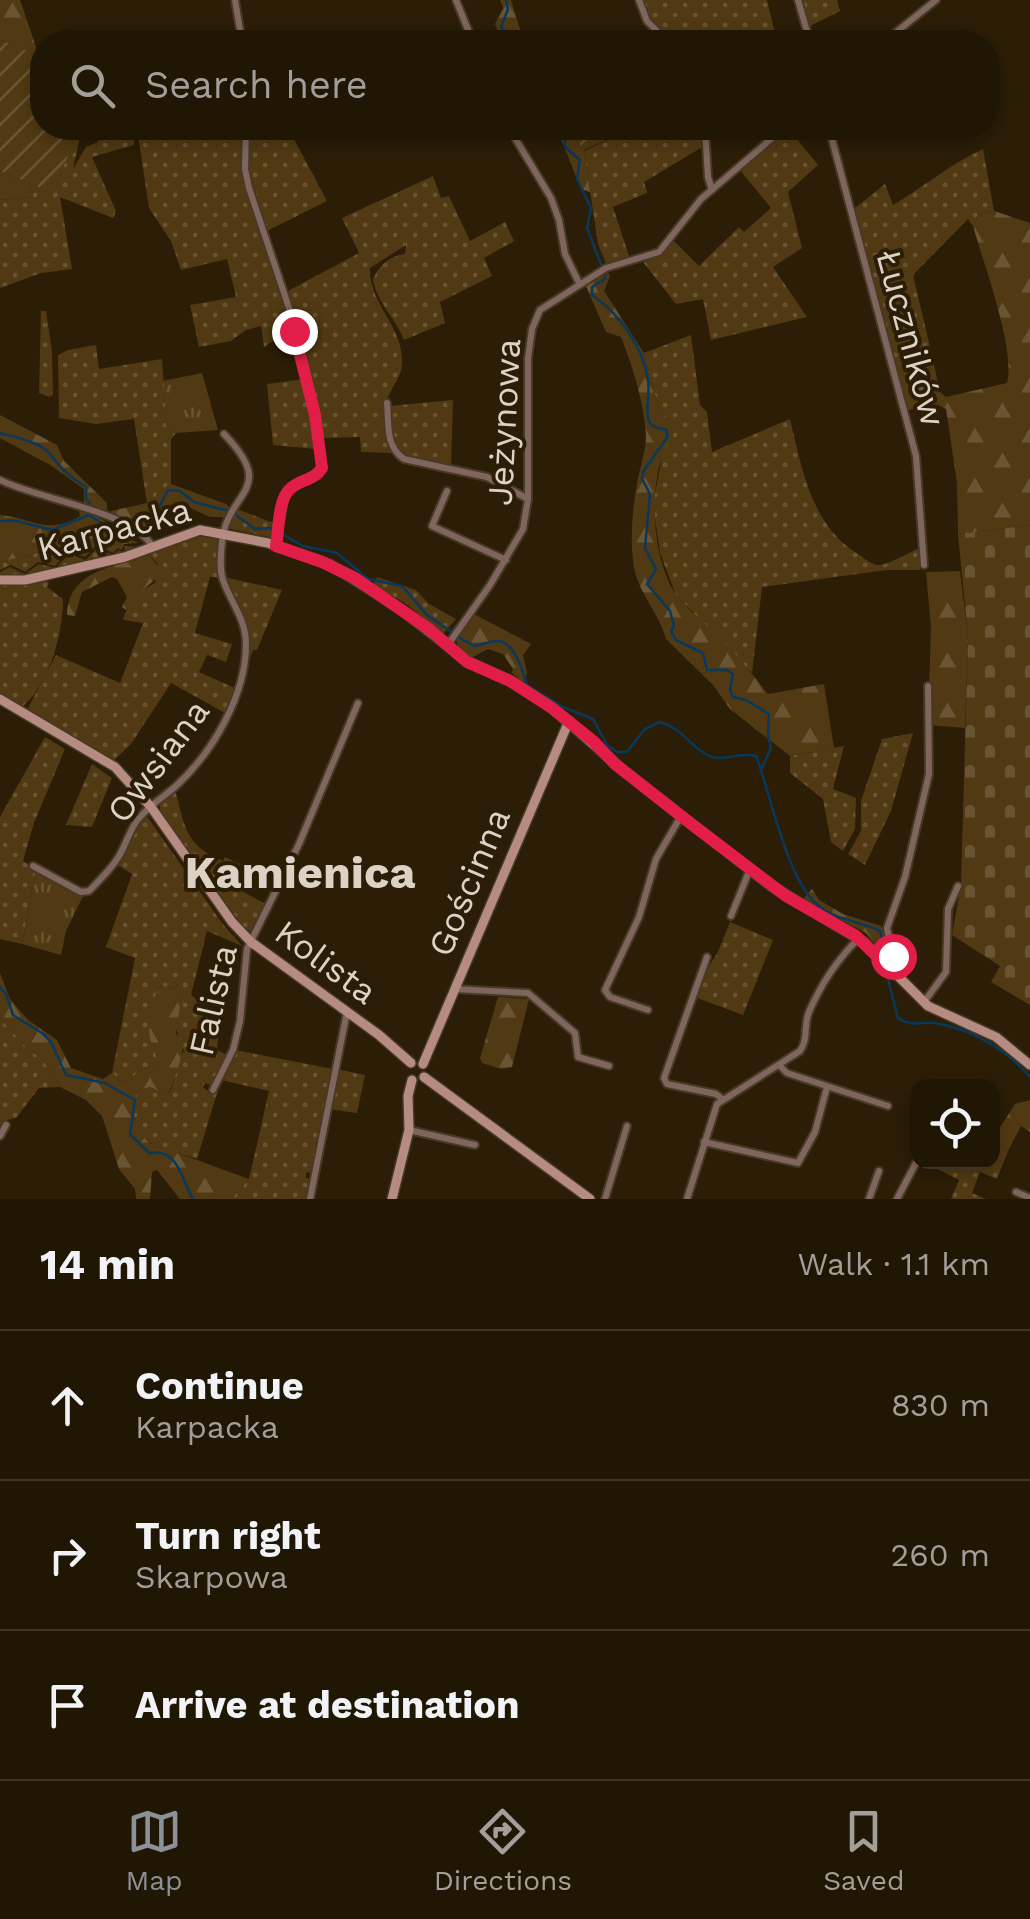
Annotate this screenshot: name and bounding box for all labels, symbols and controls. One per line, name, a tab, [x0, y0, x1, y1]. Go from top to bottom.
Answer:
search box	[30, 30, 1000, 140]
icon: search	[65, 58, 120, 113]
text: Search here	[145, 63, 368, 107]
street label: Łuczników	[867, 245, 955, 431]
route end	[272, 309, 318, 355]
street label: Jeżynowa	[479, 337, 529, 507]
street label: Karpacka	[33, 488, 195, 570]
street label: Owsiana	[98, 691, 218, 831]
street label: Gościnna	[419, 802, 519, 962]
district label: Kamienica	[184, 846, 416, 899]
street label: Kolista	[267, 911, 385, 1013]
route start	[871, 934, 917, 980]
street label: Falista	[180, 941, 246, 1059]
map controls	[910, 1079, 1000, 1169]
button: locate	[910, 1079, 1000, 1169]
text: 14 min	[40, 1240, 175, 1289]
text: Walk · 1.1 km	[798, 1245, 990, 1283]
text: Continue	[135, 1364, 304, 1408]
icon: ahead	[40, 1378, 95, 1433]
text: 830 m	[891, 1386, 990, 1424]
text: Karpacka	[135, 1408, 279, 1446]
text: Turn right	[135, 1514, 321, 1558]
icon: right	[40, 1528, 95, 1583]
text: 260 m	[891, 1536, 990, 1574]
text: Skarpowa	[135, 1558, 288, 1596]
icon: arrive	[40, 1678, 95, 1733]
text: Arrive at destination	[135, 1683, 520, 1727]
tab: Map	[126, 1804, 183, 1897]
tab: Directions	[434, 1804, 572, 1897]
tab: Saved	[823, 1804, 904, 1897]

